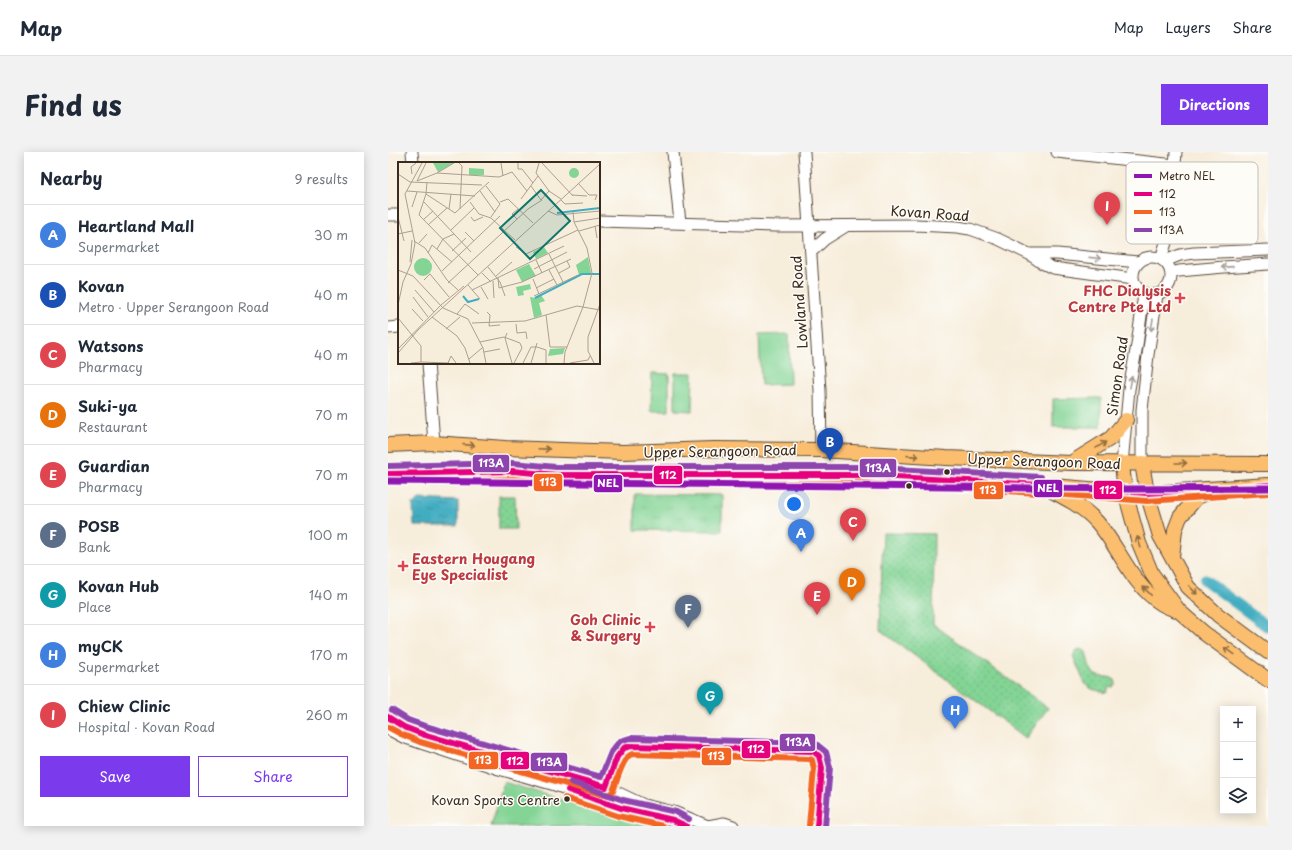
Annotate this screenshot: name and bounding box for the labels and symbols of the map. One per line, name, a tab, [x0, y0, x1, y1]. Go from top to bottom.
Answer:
inset map	[398, 162, 600, 364]
legend	[1126, 162, 1258, 244]
text: Metro NEL	[1159, 167, 1215, 184]
text: 112	[1159, 185, 1176, 202]
pin: I	[1094, 192, 1120, 225]
street label: Kovan Road	[890, 200, 970, 226]
text: 113	[1159, 203, 1176, 220]
text: 113A	[1159, 221, 1184, 238]
one-way arrow	[1088, 254, 1101, 261]
street label: Lowland Road	[785, 255, 813, 349]
one-way arrow	[1221, 263, 1234, 270]
place label: FHC Dialysis Centre Pte Ltd	[1068, 280, 1171, 317]
marker: FHC Dialysis Centre Pte Ltd	[1174, 292, 1186, 304]
one-way arrow	[1148, 318, 1156, 331]
street label: Simon Road	[1101, 335, 1133, 417]
one-way arrow	[1127, 376, 1135, 389]
pin: B	[817, 428, 843, 461]
street label: Upper Serangoon Road	[643, 439, 797, 463]
one-way arrow	[1095, 441, 1106, 449]
one-way arrow	[462, 442, 475, 449]
one-way arrow	[537, 446, 550, 453]
street label: Upper Serangoon Road	[967, 448, 1121, 474]
one-way arrow	[906, 453, 919, 460]
line badge: 113A	[472, 454, 510, 473]
text: 113A	[478, 454, 504, 471]
line badge: 113A	[859, 458, 897, 478]
text: 113A	[865, 459, 891, 476]
one-way arrow	[1174, 459, 1187, 467]
line badge: 112	[653, 465, 683, 485]
text: 112	[659, 466, 677, 483]
unlabelled marker	[942, 467, 952, 477]
line badge: 113	[533, 473, 563, 492]
text: 113	[539, 473, 557, 490]
line badge: NEL	[593, 474, 623, 493]
text: NEL	[597, 474, 619, 491]
line badge: NEL	[1033, 479, 1063, 498]
text: NEL	[1037, 479, 1059, 496]
line badge: 112	[1093, 480, 1123, 500]
unlabelled marker	[904, 481, 914, 491]
line badge: 113	[973, 481, 1004, 500]
text: 113	[979, 481, 997, 498]
text: 112	[1099, 481, 1117, 498]
your location	[784, 494, 804, 514]
pin: C	[840, 508, 866, 541]
pin: A	[788, 519, 814, 552]
one-way arrow	[1135, 535, 1142, 548]
place label: Eastern Hougang Eye Specialist	[412, 548, 535, 585]
marker: Eastern Hougang Eye Specialist	[397, 560, 409, 572]
pin: D	[839, 568, 865, 601]
pin: E	[804, 582, 830, 615]
one-way arrow	[1188, 585, 1197, 595]
one-way arrow	[1142, 586, 1151, 596]
pin: F	[675, 595, 701, 628]
place label: Goh Clinic & Surgery	[570, 609, 641, 646]
marker: Goh Clinic & Surgery	[644, 621, 656, 633]
one-way arrow	[1224, 647, 1235, 656]
pin: G	[697, 682, 723, 715]
pin: H	[942, 696, 968, 729]
line badge: 113A	[779, 733, 816, 752]
text: 113A	[785, 733, 811, 750]
line badge: 112	[741, 740, 771, 759]
text: 112	[747, 740, 765, 757]
line badge: 113	[701, 747, 732, 766]
text: 113	[707, 747, 725, 764]
line badge: 113	[468, 751, 499, 770]
text: 113	[474, 751, 492, 768]
line badge: 112	[500, 751, 530, 770]
text: 112	[506, 752, 524, 769]
line badge: 113A	[530, 752, 568, 772]
text: 113A	[536, 753, 562, 770]
place label: Kovan Sports Centre	[431, 790, 560, 809]
marker: Kovan Sports Centre	[562, 794, 572, 804]

